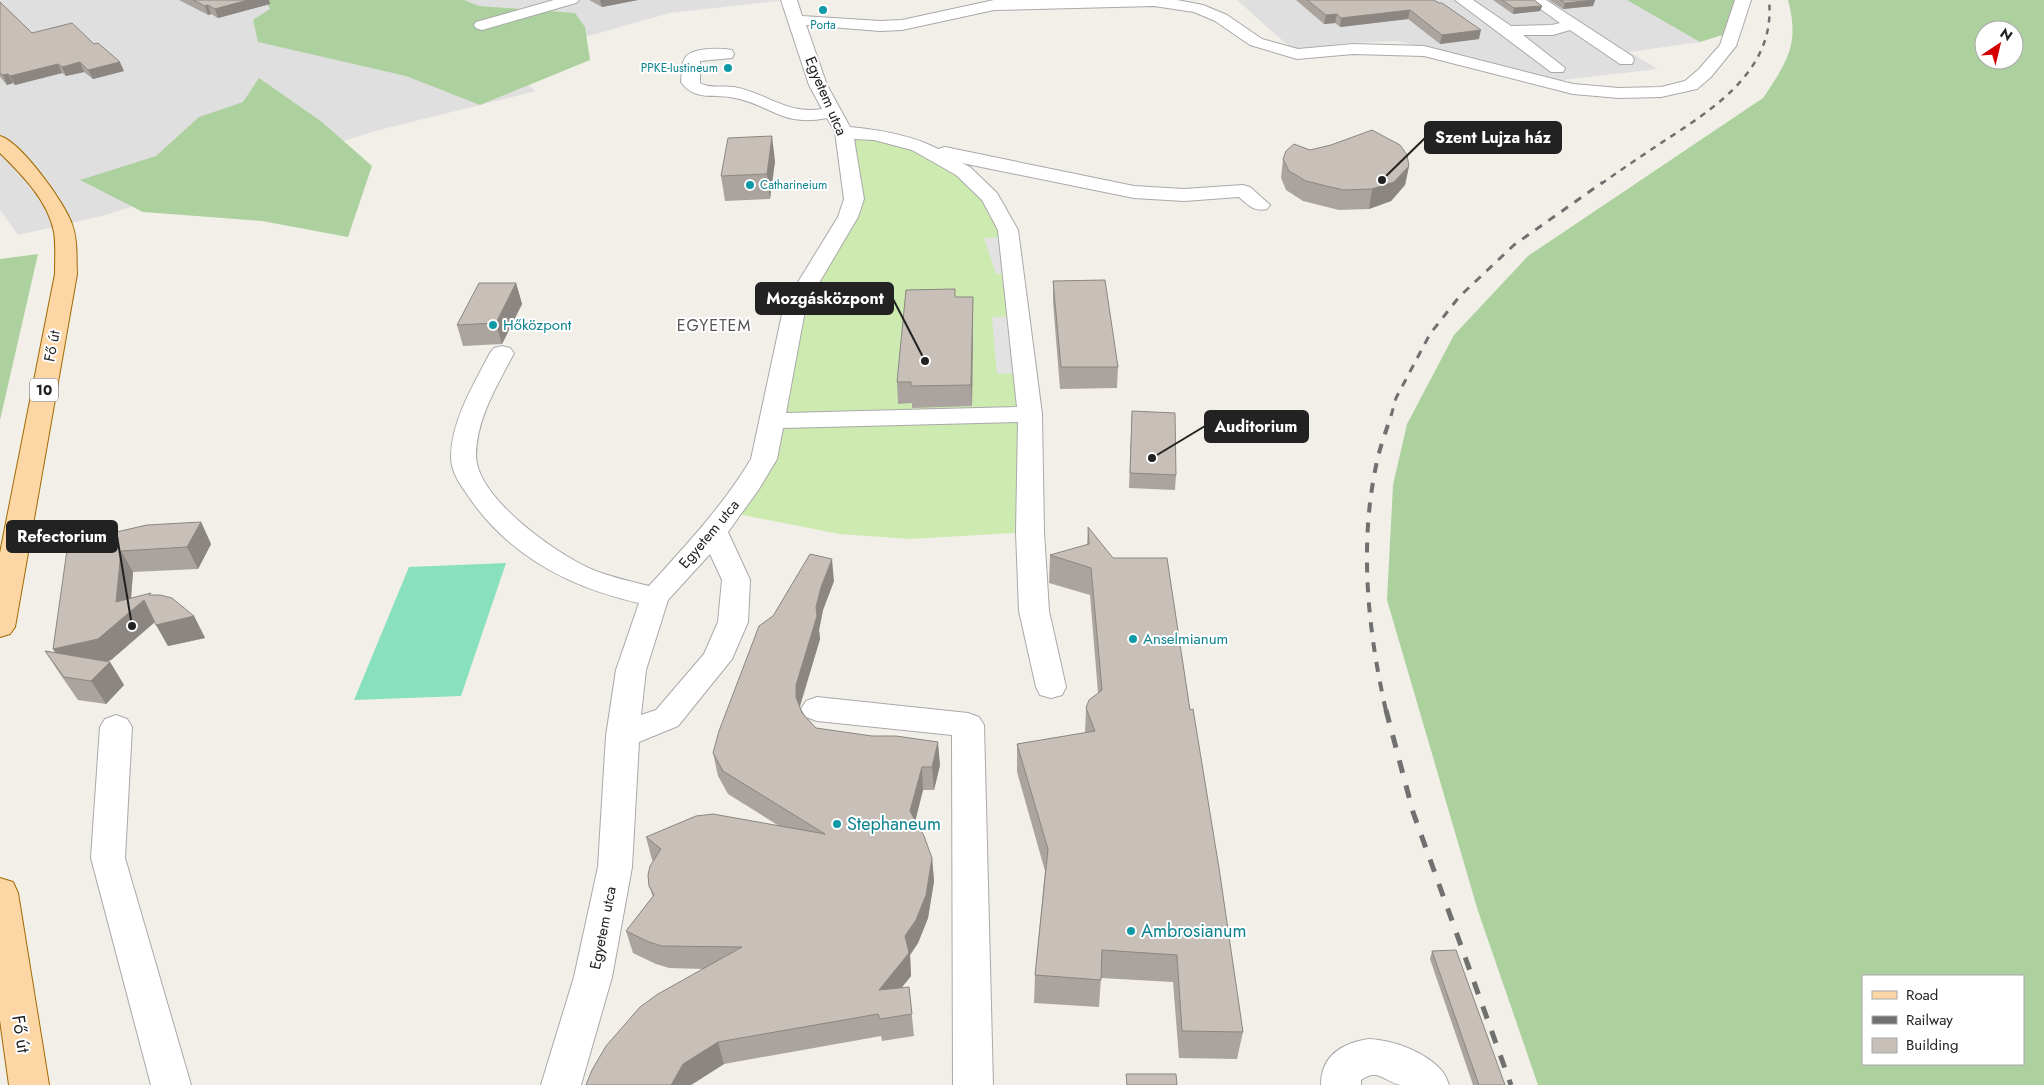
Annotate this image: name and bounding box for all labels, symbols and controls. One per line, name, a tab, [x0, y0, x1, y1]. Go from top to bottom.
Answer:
marker: Porta	[817, 4, 829, 16]
place label: Porta	[810, 16, 836, 34]
north arrow	[1974, 20, 2024, 70]
text: N	[1996, 23, 2017, 46]
street label: Egyetem utca	[799, 53, 853, 139]
place label: PPKE-Iustineum	[641, 59, 718, 77]
marker: PPKE-Iustineum	[722, 62, 734, 74]
callout: Szent Lujza ház	[1425, 122, 1561, 153]
text: Szent Lujza ház	[1435, 126, 1552, 149]
place label: Catharineium	[760, 176, 827, 194]
marker: Catharineium	[744, 179, 756, 191]
callout: Mozgásközpont	[756, 283, 893, 314]
text: Mozgásközpont	[766, 287, 885, 310]
place label: Hőközpont	[503, 314, 572, 336]
district label: EGYETEM	[677, 314, 751, 337]
marker: Hőközpont	[487, 319, 499, 331]
street label: Fő út	[38, 328, 66, 364]
road number: 10	[30, 378, 58, 402]
callout: Auditorium	[1205, 411, 1308, 442]
text: Auditorium	[1214, 415, 1297, 438]
street label: Egyetem utca	[673, 495, 745, 573]
callout: Refectorium	[7, 521, 117, 552]
text: Refectorium	[17, 525, 107, 548]
place label: Anselmianum	[1143, 628, 1228, 650]
marker: Anselmianum	[1127, 633, 1139, 645]
place label: Stephaneum	[847, 811, 941, 837]
marker: Stephaneum	[831, 818, 843, 830]
street label: Egyetem utca	[584, 885, 622, 971]
place label: Ambrosianum	[1141, 918, 1246, 944]
marker: Ambrosianum	[1125, 925, 1137, 937]
legend	[1862, 975, 2024, 1065]
text: Road	[1906, 984, 1938, 1006]
text: Railway	[1906, 1009, 1953, 1031]
street label: Fő út	[5, 1013, 37, 1055]
text: Building	[1906, 1034, 1958, 1056]

